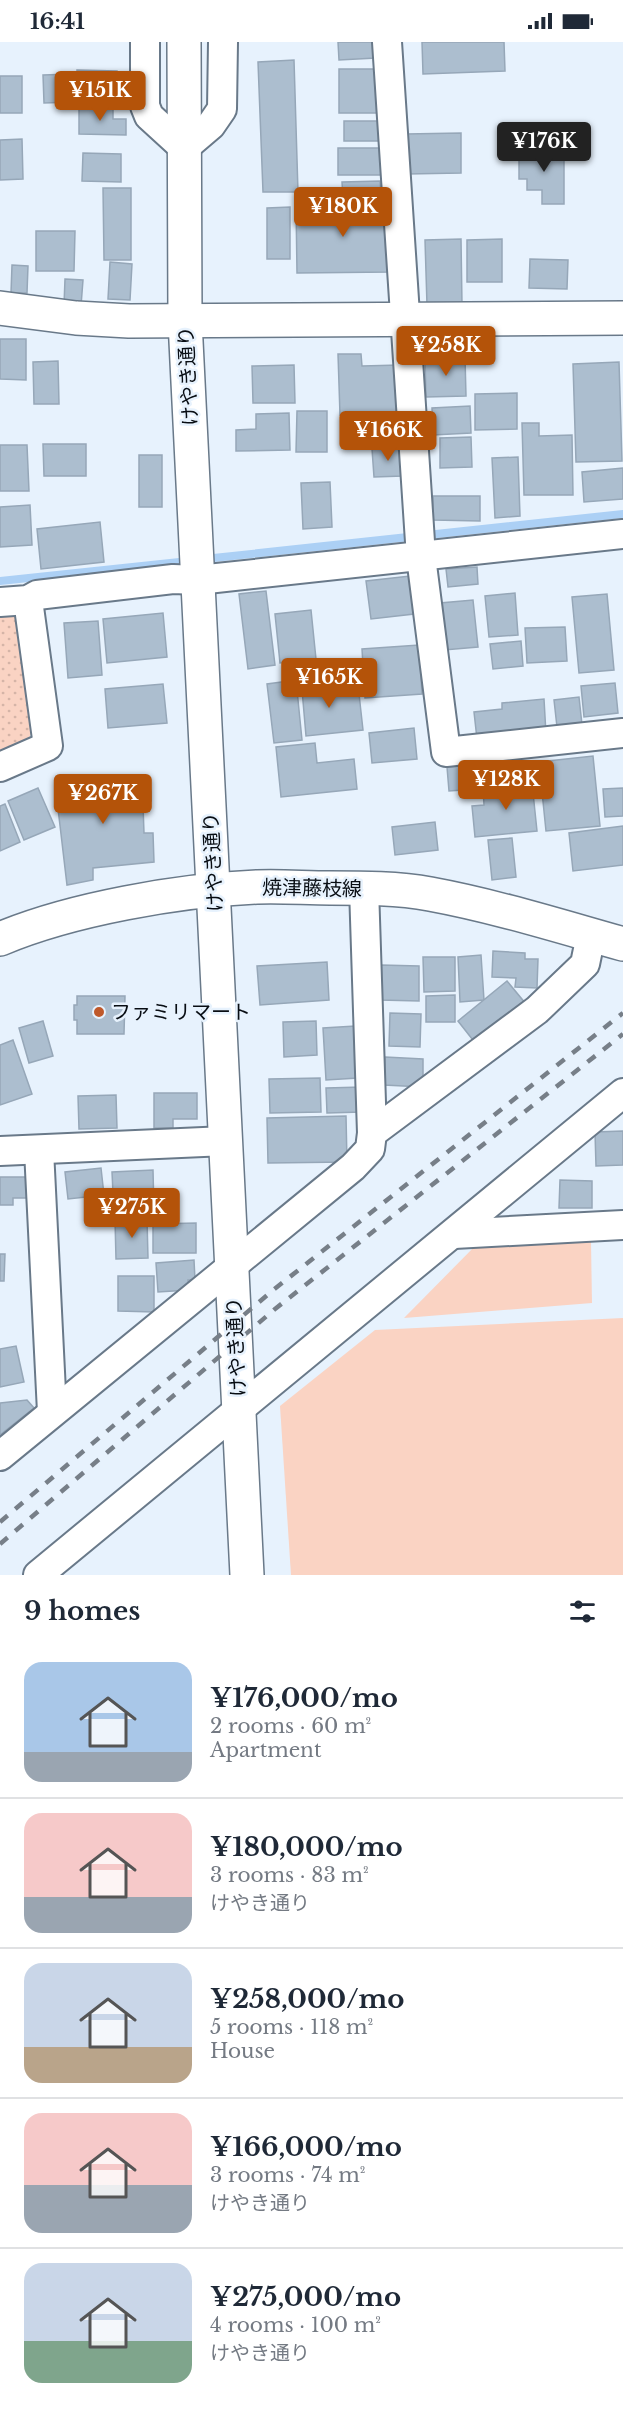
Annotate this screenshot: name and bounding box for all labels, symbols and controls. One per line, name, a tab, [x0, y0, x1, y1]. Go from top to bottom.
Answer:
text: 16:41	[30, 8, 85, 35]
pin: ¥151K	[58, 71, 142, 122]
text: ¥151K	[69, 78, 131, 102]
pin: ¥176K	[502, 122, 586, 173]
text: ¥176K	[511, 129, 577, 153]
pin: ¥180K	[301, 187, 385, 238]
text: ¥180K	[308, 194, 378, 218]
street label: けやき通り	[173, 325, 203, 427]
pin: ¥258K	[404, 326, 488, 377]
text: ¥258K	[410, 333, 482, 357]
pin: ¥166K	[346, 411, 430, 462]
text: ¥166K	[353, 418, 423, 442]
pin: ¥165K	[287, 658, 371, 709]
text: ¥165K	[295, 665, 363, 689]
pin: ¥128K	[464, 760, 548, 811]
text: ¥128K	[472, 767, 540, 791]
pin: ¥267K	[61, 774, 145, 825]
text: ¥267K	[68, 781, 138, 805]
street label: けやき通り	[198, 811, 228, 913]
street label: 焼津藤枝線	[262, 875, 362, 901]
place label: ファミリマート	[111, 1000, 251, 1024]
marker: ファミリマート	[92, 1005, 106, 1019]
pin: ¥275K	[90, 1188, 174, 1239]
text: ¥275K	[98, 1195, 166, 1219]
street label: けやき通り	[221, 1296, 251, 1398]
text: 9 homes	[24, 1595, 140, 1627]
icon: filters	[566, 1595, 599, 1628]
text: ¥176,000/mo	[210, 1682, 398, 1714]
icon: home	[72, 1686, 144, 1758]
text: 2 rooms · 60 m²	[210, 1714, 371, 1738]
text: Apartment	[210, 1738, 321, 1762]
text: ¥180,000/mo	[210, 1831, 403, 1863]
icon: home	[72, 1837, 144, 1909]
text: 3 rooms · 83 m²	[210, 1863, 369, 1887]
text: けやき通り	[210, 1891, 310, 1915]
text: ¥258,000/mo	[210, 1983, 405, 2015]
icon: home	[72, 1987, 144, 2059]
text: 5 rooms · 118 m²	[210, 2015, 373, 2039]
text: House	[210, 2039, 275, 2063]
text: ¥166,000/mo	[210, 2131, 402, 2163]
icon: home	[72, 2137, 144, 2209]
text: 3 rooms · 74 m²	[210, 2163, 366, 2187]
text: けやき通り	[210, 2191, 310, 2215]
text: ¥275,000/mo	[210, 2281, 401, 2313]
icon: home	[72, 2287, 144, 2359]
text: 4 rooms · 100 m²	[210, 2313, 381, 2337]
text: けやき通り	[210, 2341, 310, 2365]

